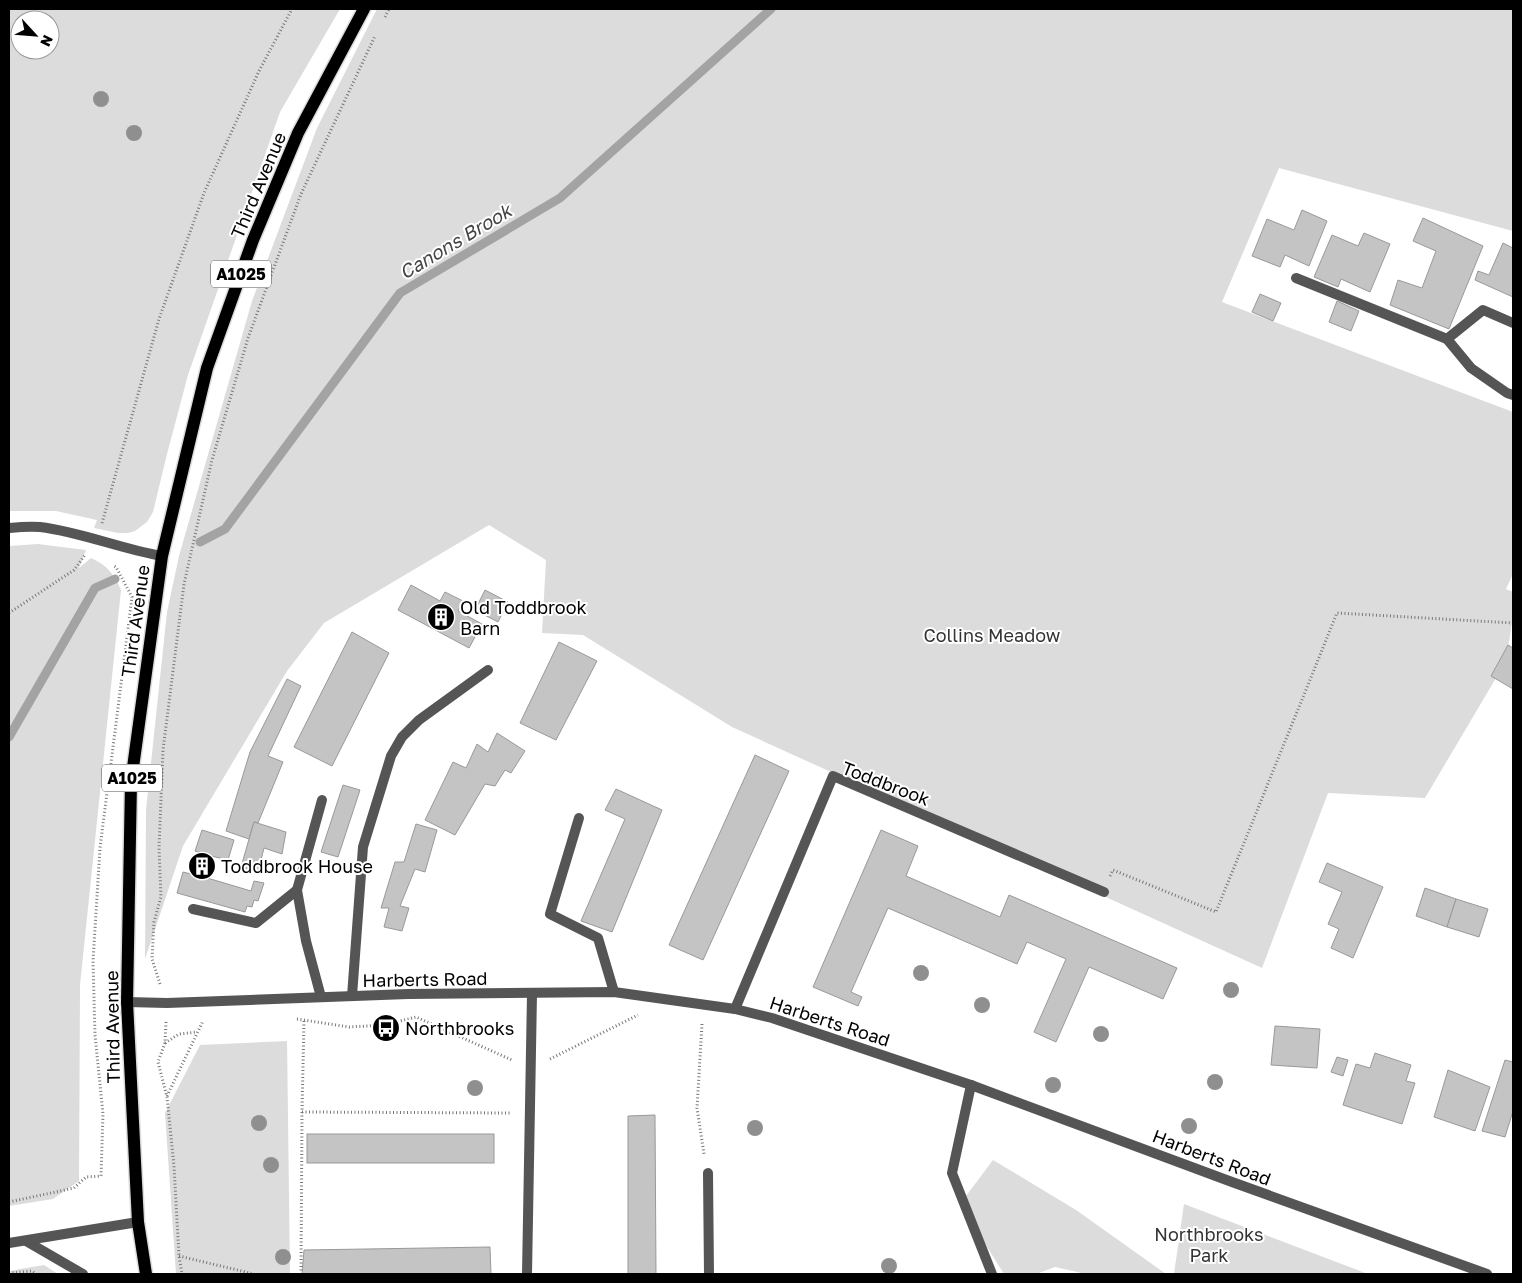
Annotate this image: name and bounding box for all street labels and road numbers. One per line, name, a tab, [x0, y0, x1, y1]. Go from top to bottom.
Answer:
street label: Third Avenue	[226, 129, 290, 241]
road number: A1025	[211, 260, 271, 288]
street label: Third Avenue	[116, 564, 154, 678]
street label: Toddbrook	[839, 756, 933, 810]
road number: A1025	[102, 764, 162, 791]
street label: Harberts Road	[362, 967, 488, 991]
street label: Third Avenue	[100, 970, 124, 1084]
street label: Harberts Road	[767, 991, 893, 1051]
street label: Harberts Road	[1150, 1124, 1274, 1190]

